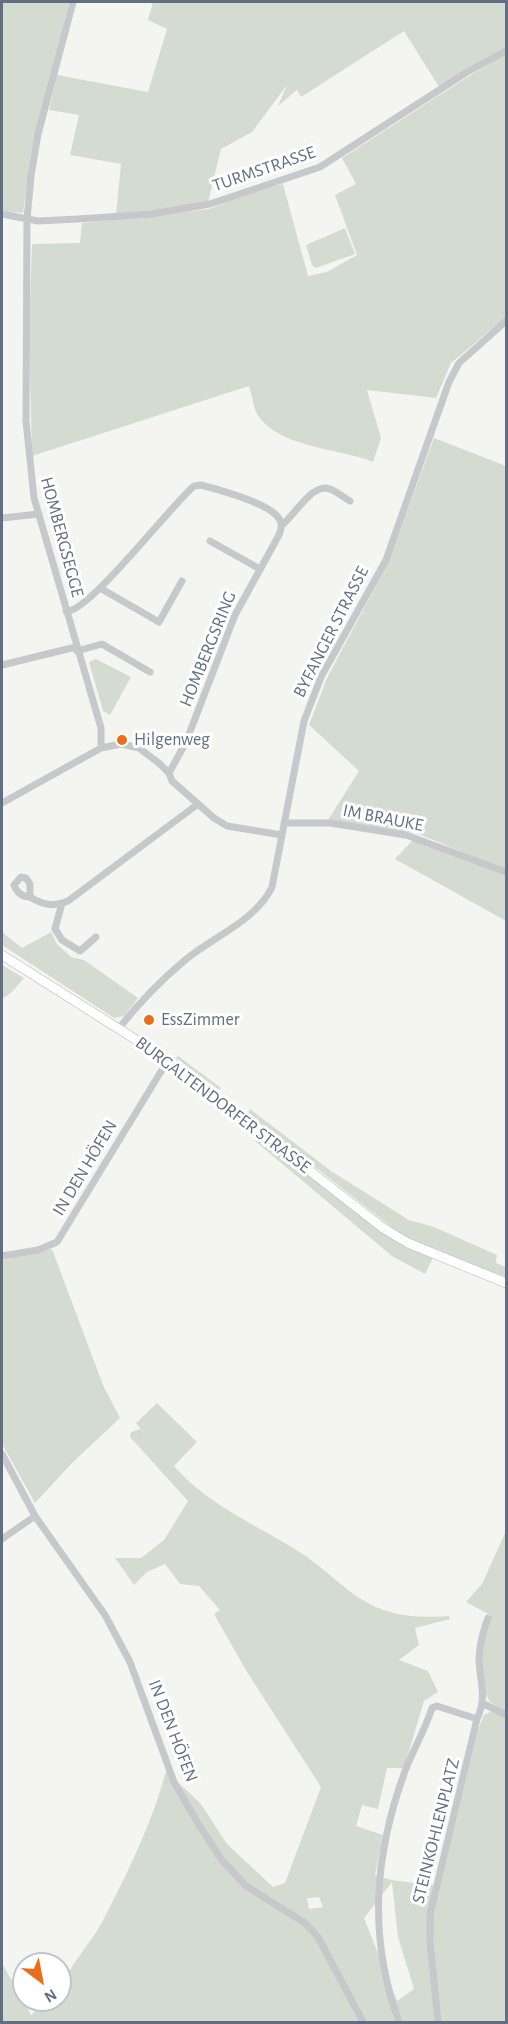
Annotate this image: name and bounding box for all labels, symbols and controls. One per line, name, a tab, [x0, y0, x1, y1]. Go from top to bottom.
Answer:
street label: TURMSTRASSE	[210, 141, 318, 197]
street label: HOMBERGSEGGE	[36, 474, 88, 600]
street label: BYFANGER STRASSE	[289, 563, 373, 701]
street label: HOMBERGSRING	[175, 588, 241, 710]
place label: Hilgenweg	[134, 729, 210, 751]
marker: Hilgenweg	[115, 733, 129, 747]
street label: IM BRAUKE	[341, 800, 425, 836]
place label: EssZimmer	[161, 1009, 240, 1031]
marker: EssZimmer	[142, 1013, 156, 1027]
street label: BURGALTENDORFER STRASSE	[131, 1032, 315, 1178]
street label: IN DEN HÖFEN	[48, 1116, 122, 1220]
street label: IN DEN HÖFEN	[144, 1677, 202, 1785]
street label: STEINKOHLENPLATZ	[407, 1756, 465, 1906]
north arrow	[12, 1952, 72, 2012]
text: N	[42, 1986, 59, 2005]

